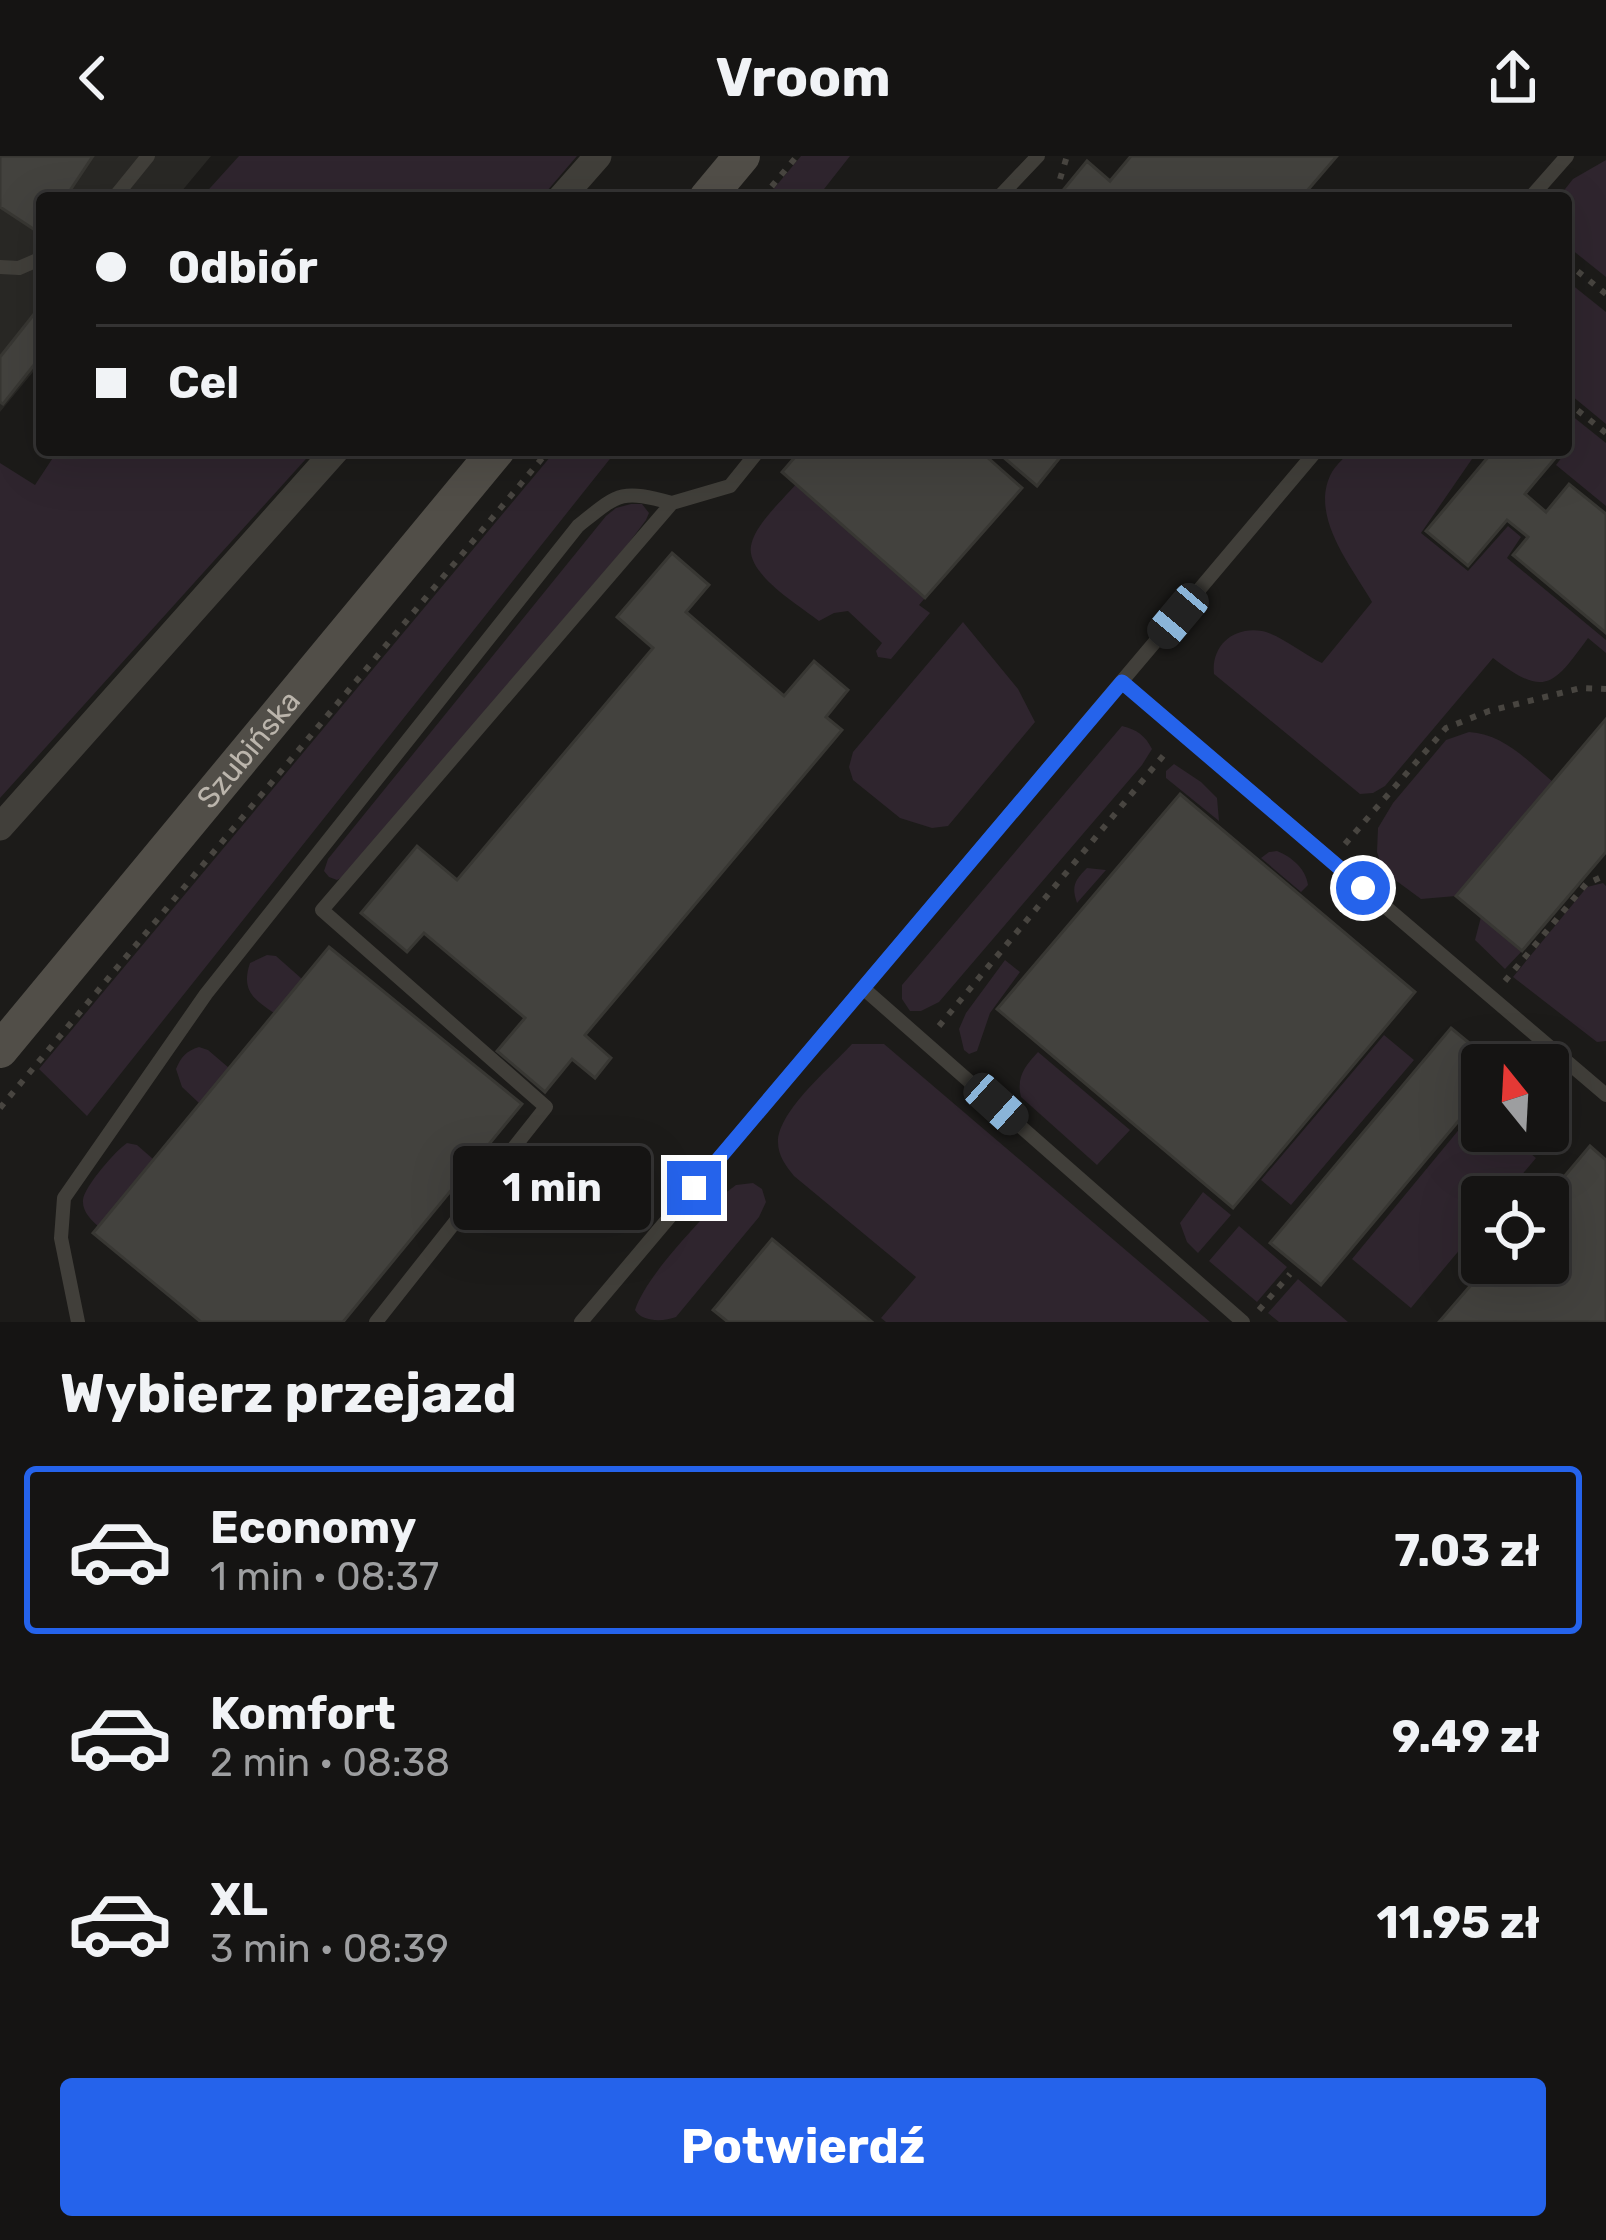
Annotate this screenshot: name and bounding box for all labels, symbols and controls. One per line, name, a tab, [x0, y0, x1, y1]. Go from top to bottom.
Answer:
icon: back	[60, 45, 126, 111]
icon: share	[1480, 45, 1546, 111]
text: Vroom	[715, 46, 891, 110]
text: Odbiór	[168, 241, 318, 294]
text: Cel	[168, 356, 239, 409]
car	[1141, 577, 1215, 655]
street label: Szubińska	[190, 683, 308, 816]
route start	[1336, 861, 1390, 915]
north arrow	[1461, 1044, 1569, 1152]
map controls	[1461, 1044, 1569, 1284]
car	[957, 1067, 1035, 1141]
callout: 1 min	[454, 1146, 652, 1230]
route end	[667, 1161, 721, 1215]
text: 1 min	[502, 1165, 602, 1211]
button: locate	[1461, 1176, 1569, 1284]
text: Wybierz przejazd	[60, 1362, 517, 1426]
icon: car	[66, 1496, 174, 1604]
text: Economy	[210, 1501, 416, 1554]
text: 7.03 zł	[1394, 1524, 1540, 1577]
text: 1 min · 08:37	[210, 1554, 439, 1600]
icon: car	[66, 1682, 174, 1790]
text: Komfort	[210, 1687, 396, 1740]
text: 9.49 zł	[1392, 1710, 1540, 1763]
text: 2 min · 08:38	[210, 1740, 450, 1786]
icon: car	[66, 1868, 174, 1976]
text: XL	[210, 1873, 268, 1926]
text: 11.95 zł	[1376, 1896, 1540, 1949]
text: 3 min · 08:39	[210, 1926, 449, 1972]
button: Potwierdź	[60, 2078, 1546, 2216]

